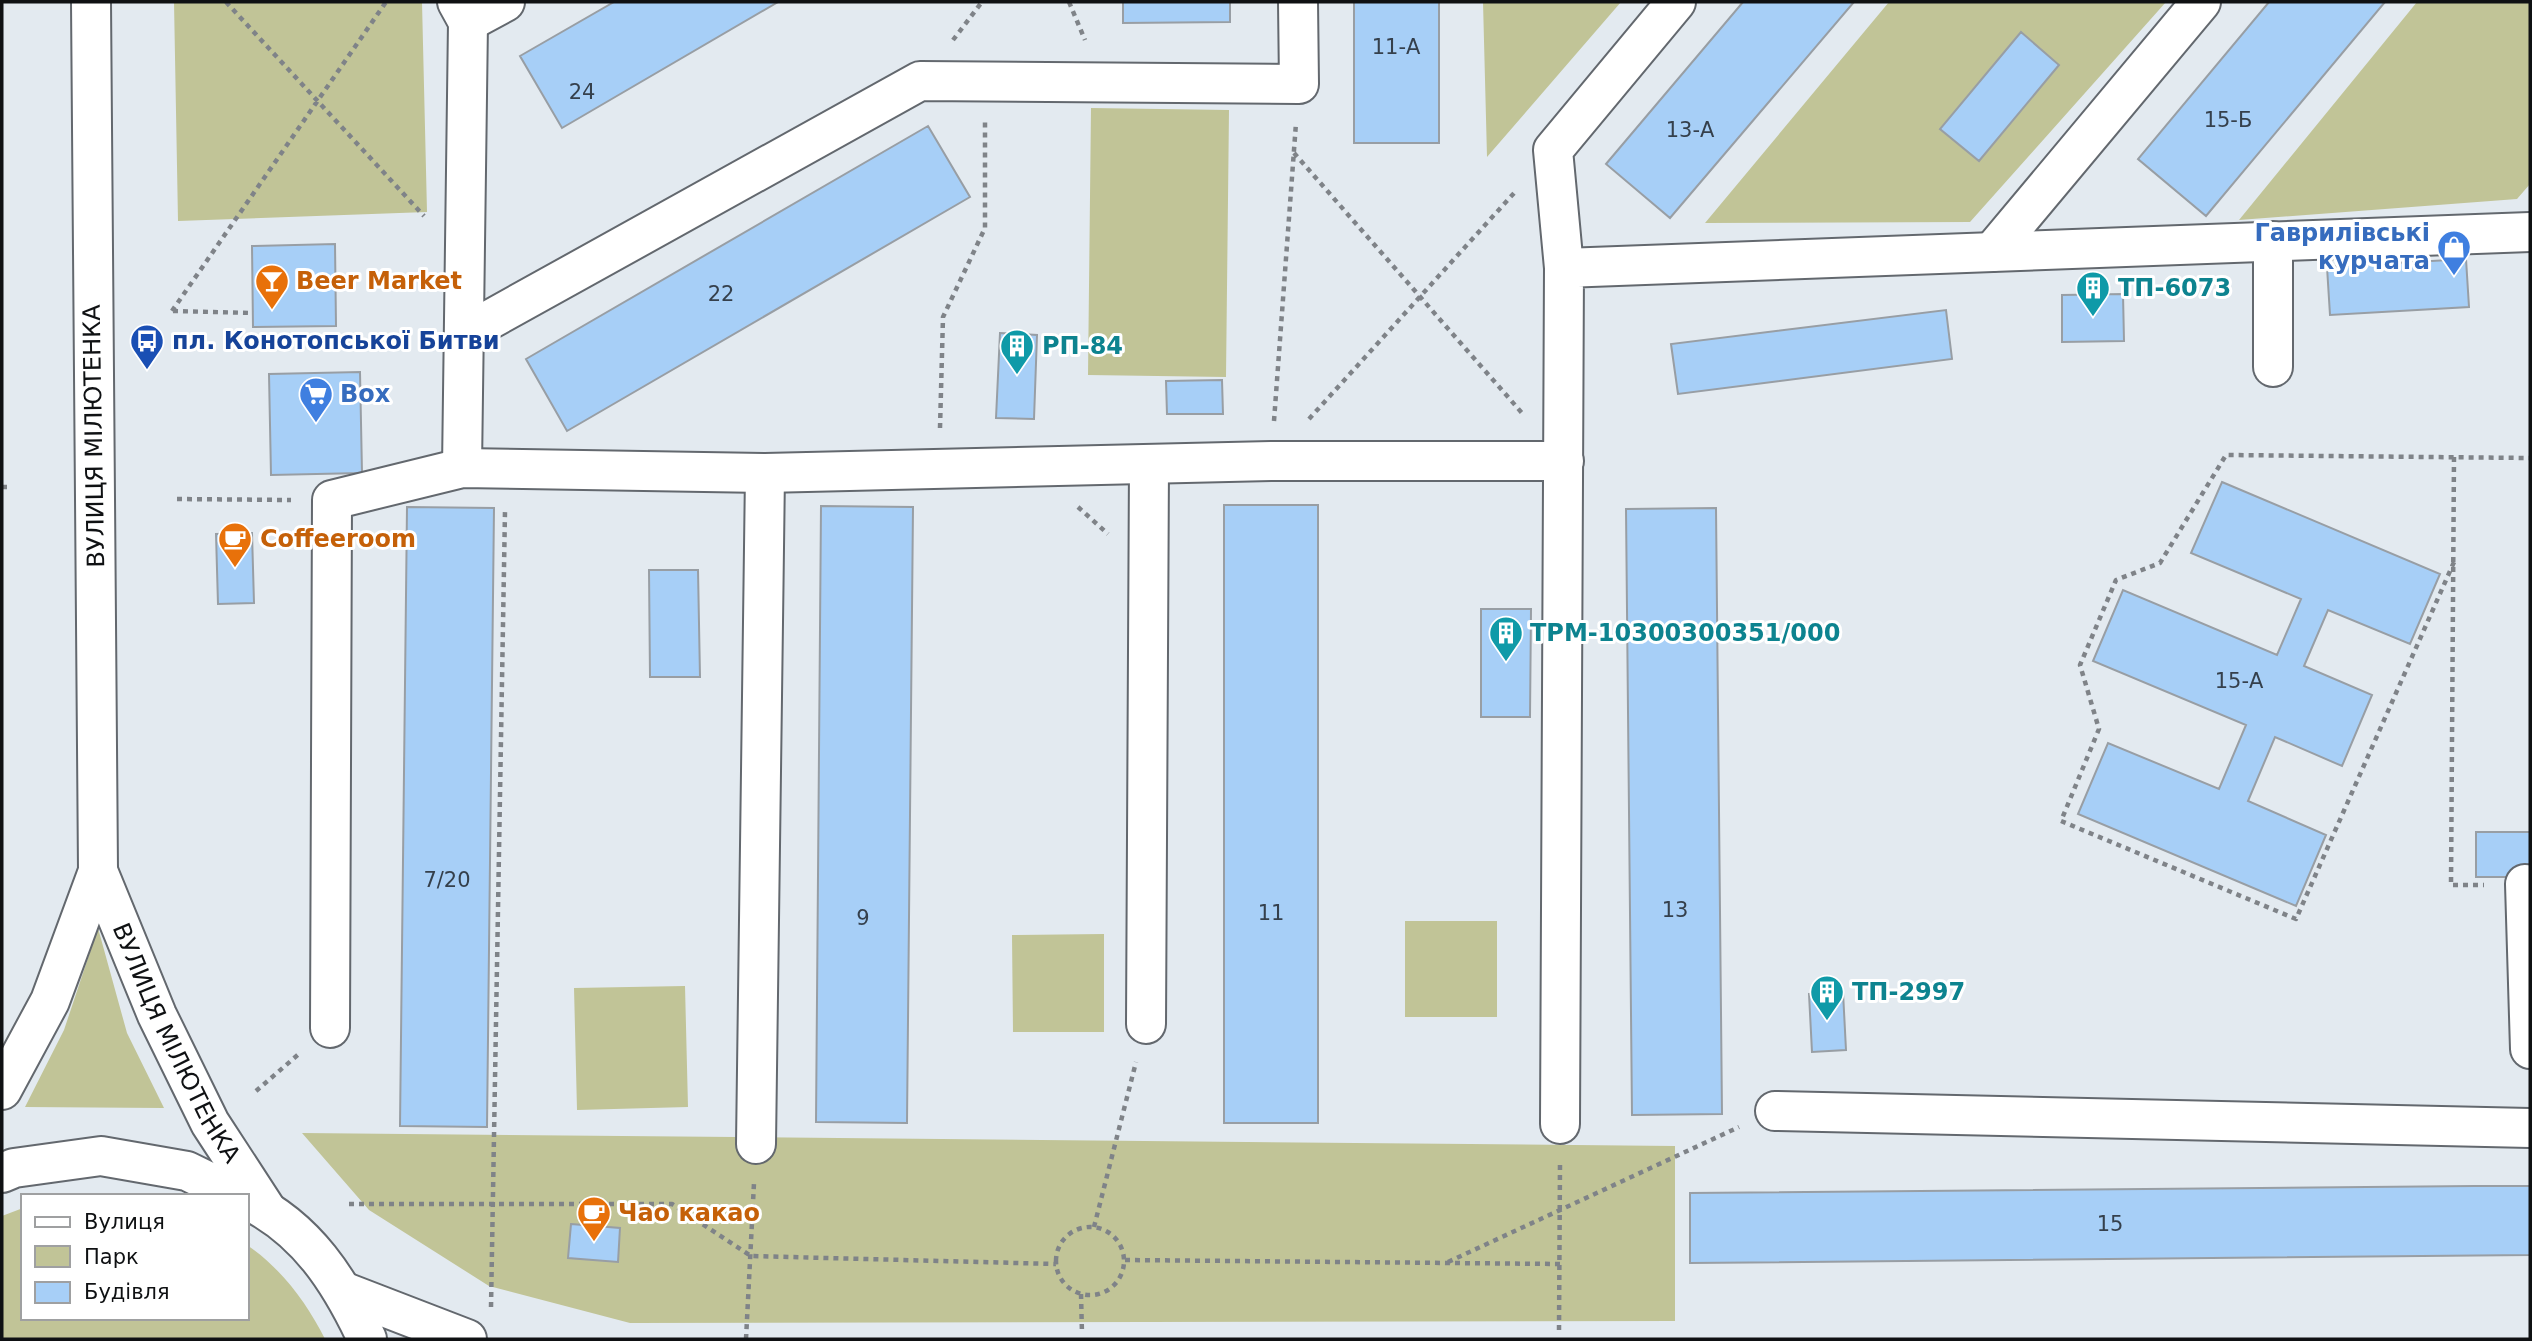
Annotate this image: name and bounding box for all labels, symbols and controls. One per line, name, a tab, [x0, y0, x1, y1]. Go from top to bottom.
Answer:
house number: 11-А	[1372, 35, 1421, 59]
house number: 24	[569, 80, 595, 104]
house number: 15-Б	[2204, 108, 2252, 132]
house number: 13-А	[1666, 118, 1715, 142]
place label: Гаврилівські курчата	[2254, 219, 2430, 275]
shop icon: Гаврилівські курчата	[2435, 228, 2473, 277]
bar icon: Beer Market	[253, 262, 291, 311]
place label: Beer Market	[296, 267, 462, 295]
building icon: ТП-6073	[2074, 269, 2112, 318]
place label: ТП-6073	[2118, 274, 2231, 302]
house number: 22	[708, 282, 734, 306]
street label: ВУЛИЦЯ МІЛЮТЕНКА	[78, 304, 110, 568]
bus stop icon: пл. Конотопської Битви	[128, 322, 166, 371]
place label: пл. Конотопської Битви	[172, 327, 500, 355]
building icon: РП-84	[998, 327, 1036, 376]
place label: РП-84	[1042, 332, 1123, 360]
supermarket icon: Box	[297, 375, 335, 424]
place label: Box	[340, 380, 391, 408]
cafe icon: Coffeeroom	[216, 520, 254, 569]
place label: Coffeeroom	[260, 525, 416, 553]
building icon: ТРМ-10300300351/000	[1487, 614, 1525, 663]
place label: ТРМ-10300300351/000	[1530, 619, 1840, 647]
house number: 15-А	[2215, 669, 2264, 693]
house number: 7/20	[423, 868, 471, 892]
house number: 13	[1662, 898, 1688, 922]
house number: 11	[1258, 901, 1284, 925]
house number: 9	[856, 906, 870, 930]
street label: ВУЛИЦЯ МІЛЮТЕНКА	[107, 919, 246, 1169]
building icon: ТП-2997	[1808, 973, 1846, 1022]
place label: ТП-2997	[1852, 978, 1965, 1006]
legend	[21, 1194, 248, 1320]
cafe icon: Чао какао	[575, 1194, 613, 1243]
place label: Чао какао	[618, 1199, 760, 1227]
text: Вулиця	[84, 1210, 165, 1234]
house number: 15	[2097, 1212, 2123, 1236]
text: Парк	[84, 1245, 139, 1269]
text: Будівля	[84, 1280, 170, 1304]

